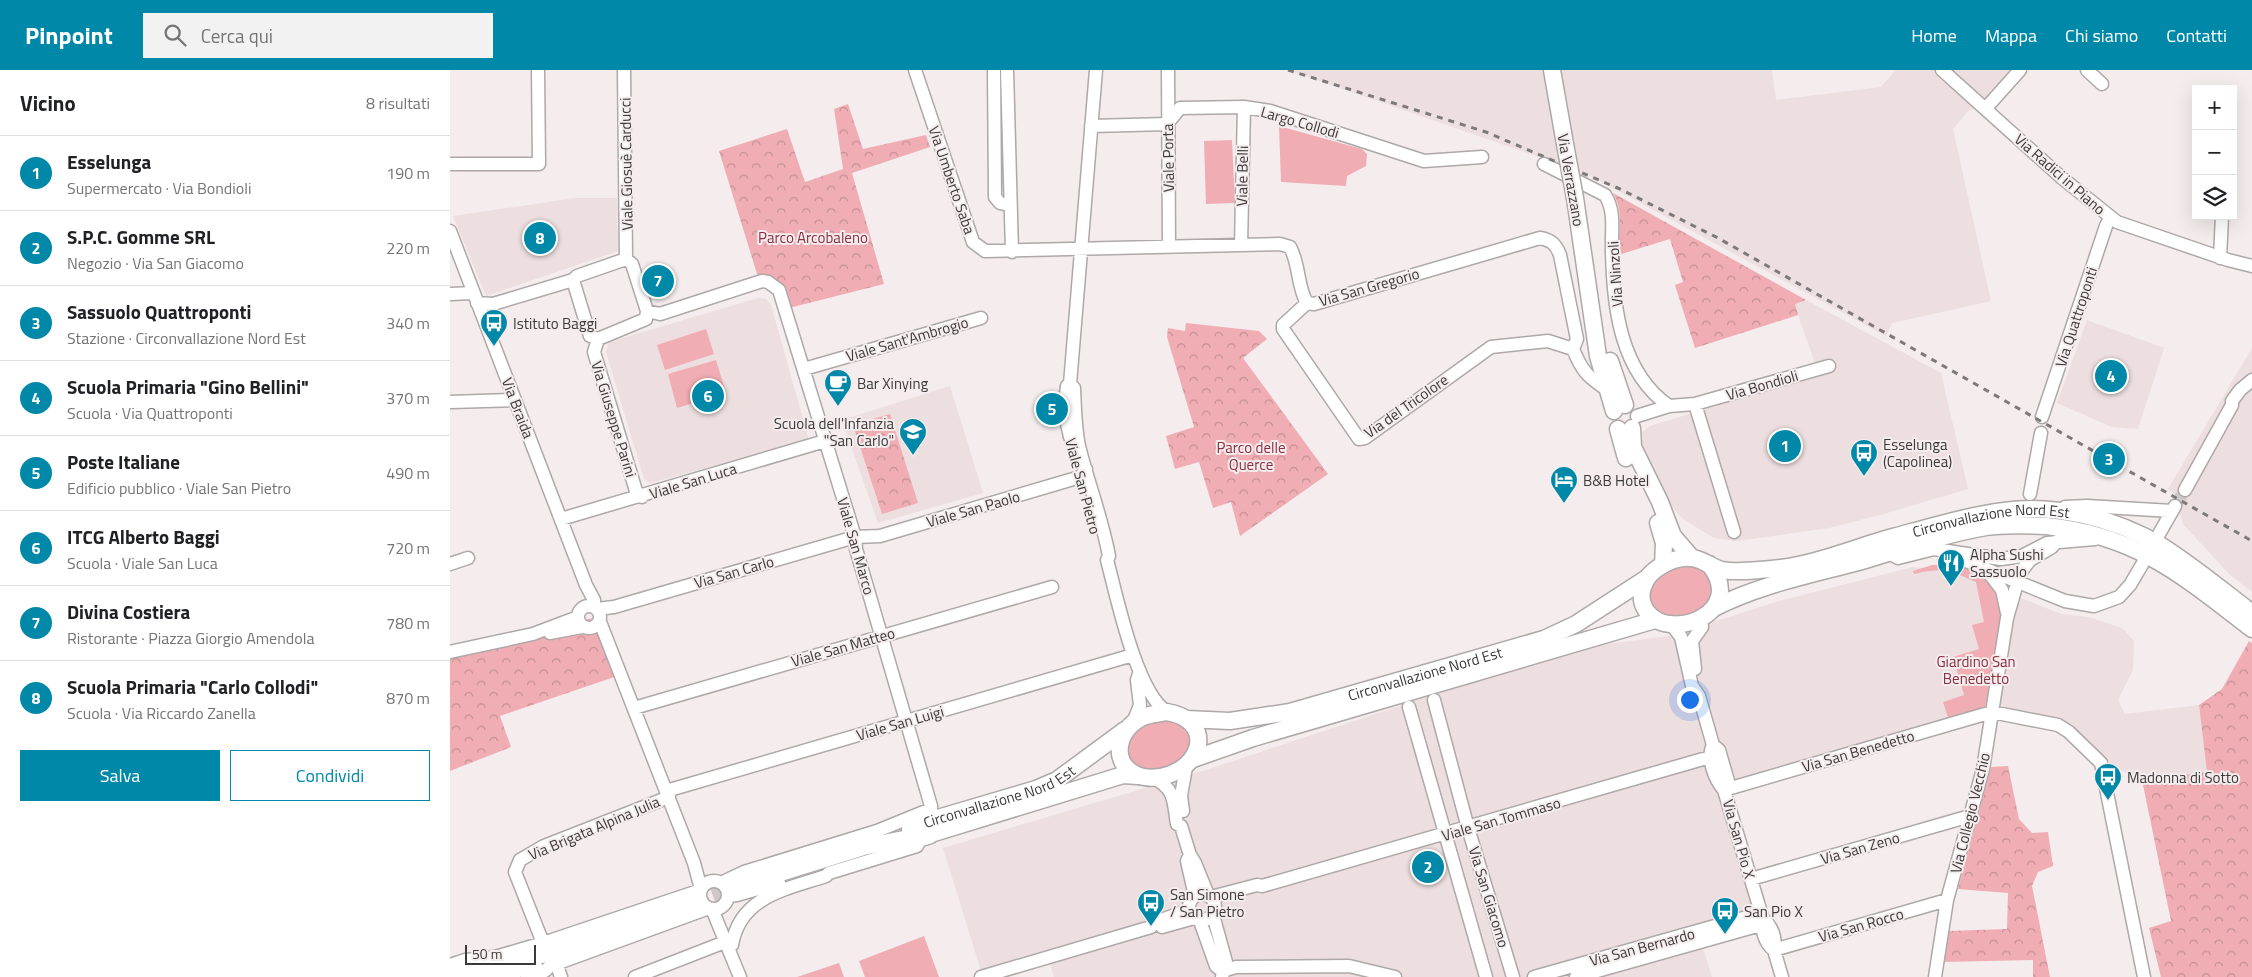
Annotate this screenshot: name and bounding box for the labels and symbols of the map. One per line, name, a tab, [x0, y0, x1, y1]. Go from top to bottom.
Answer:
street label: Viale Giosuè Carducci	[613, 97, 639, 231]
street label: Largo Collodi	[1258, 100, 1342, 144]
street label: Via Umberto Saba	[923, 123, 981, 238]
street label: Viale Porta	[1156, 123, 1180, 193]
street label: Via Radici in Piano	[2009, 128, 2111, 220]
street label: Via Verrazzano	[1552, 132, 1590, 228]
street label: Viale Belli	[1230, 145, 1254, 207]
pin: 8	[524, 219, 556, 257]
park label: Parco Arcobaleno	[758, 226, 868, 249]
street label: Via Ninzoli	[1601, 240, 1629, 308]
pin: 7	[642, 262, 674, 300]
street label: Via San Gregorio	[1316, 262, 1422, 312]
street label: Via Quattroponti	[2049, 264, 2103, 370]
bus stop icon: Istituto Baggi	[479, 308, 509, 347]
street label: Viale Sant'Ambrogio	[843, 310, 971, 367]
place label: Istituto Baggi	[513, 312, 597, 335]
pin: 4	[2095, 357, 2127, 395]
street label: Via Giuseppe Parini	[585, 358, 643, 480]
street label: Via Bondioli	[1723, 364, 1801, 406]
cafe icon: Bar Xinying	[823, 368, 853, 407]
street label: Via del Tricolore	[1359, 368, 1453, 444]
place label: Bar Xinying	[857, 372, 928, 395]
street label: Via Braida	[496, 374, 540, 442]
pin: 6	[692, 377, 724, 415]
pin: 5	[1036, 390, 1068, 428]
place label: Scuola dell'Infanzia "San Carlo"	[774, 412, 894, 452]
school or university icon: Scuola dell'Infanzia "San Carlo"	[898, 417, 928, 456]
pin: 1	[1769, 427, 1801, 465]
place label: Esselunga (Capolinea)	[1883, 433, 1952, 473]
street label: Viale San Pietro	[1059, 435, 1107, 537]
park label: Parco delle Querce	[1216, 436, 1286, 476]
bus stop icon: Esselunga (Capolinea)	[1849, 438, 1879, 477]
pin: 3	[2093, 440, 2125, 478]
street label: Viale San Luca	[647, 457, 740, 505]
hotel icon: B&B Hotel	[1549, 465, 1579, 504]
place label: B&B Hotel	[1583, 469, 1649, 492]
street label: Viale San Paolo	[923, 485, 1023, 533]
street label: Viale San Marco	[831, 495, 881, 597]
street label: Circonvallazione Nord Est	[1910, 497, 2072, 543]
place label: Alpha Sushi Sassuolo	[1970, 543, 2044, 583]
restaurant icon: Alpha Sushi Sassuolo	[1936, 548, 1966, 587]
street label: Via San Carlo	[691, 550, 777, 594]
street label: Viale San Matteo	[788, 621, 898, 673]
street label: Circonvallazione Nord Est	[1345, 640, 1505, 706]
park label: Giardino San Benedetto	[1936, 650, 2016, 690]
your location	[1677, 687, 1703, 713]
street label: Viale San Luigi	[853, 700, 947, 746]
street label: Via San Benedetto	[1799, 724, 1917, 778]
street label: Via Collegio Vecchio	[1944, 750, 1996, 876]
street label: Circonvallazione Nord Est	[919, 759, 1080, 834]
bus stop icon: Madonna di Sotto	[2093, 762, 2123, 801]
place label: Madonna di Sotto	[2127, 766, 2239, 789]
street label: Via Brigata Alpina Julia	[525, 790, 664, 866]
street label: Viale San Tommaso	[1439, 791, 1563, 847]
street label: Via San Pio X	[1717, 797, 1761, 882]
street label: Via San Zeno	[1818, 826, 1902, 870]
street label: Via San Giacomo	[1463, 844, 1515, 951]
pin: 2	[1412, 848, 1444, 886]
place label: San Simone / San Pietro	[1170, 883, 1245, 923]
bus stop icon: San Simone / San Pietro	[1136, 888, 1166, 927]
bus stop icon: San Pio X	[1710, 896, 1740, 935]
place label: San Pio X	[1744, 900, 1803, 923]
street label: Via San Rocco	[1816, 902, 1906, 948]
street label: Via San Bernardo	[1587, 922, 1697, 972]
scale bar	[465, 942, 536, 965]

